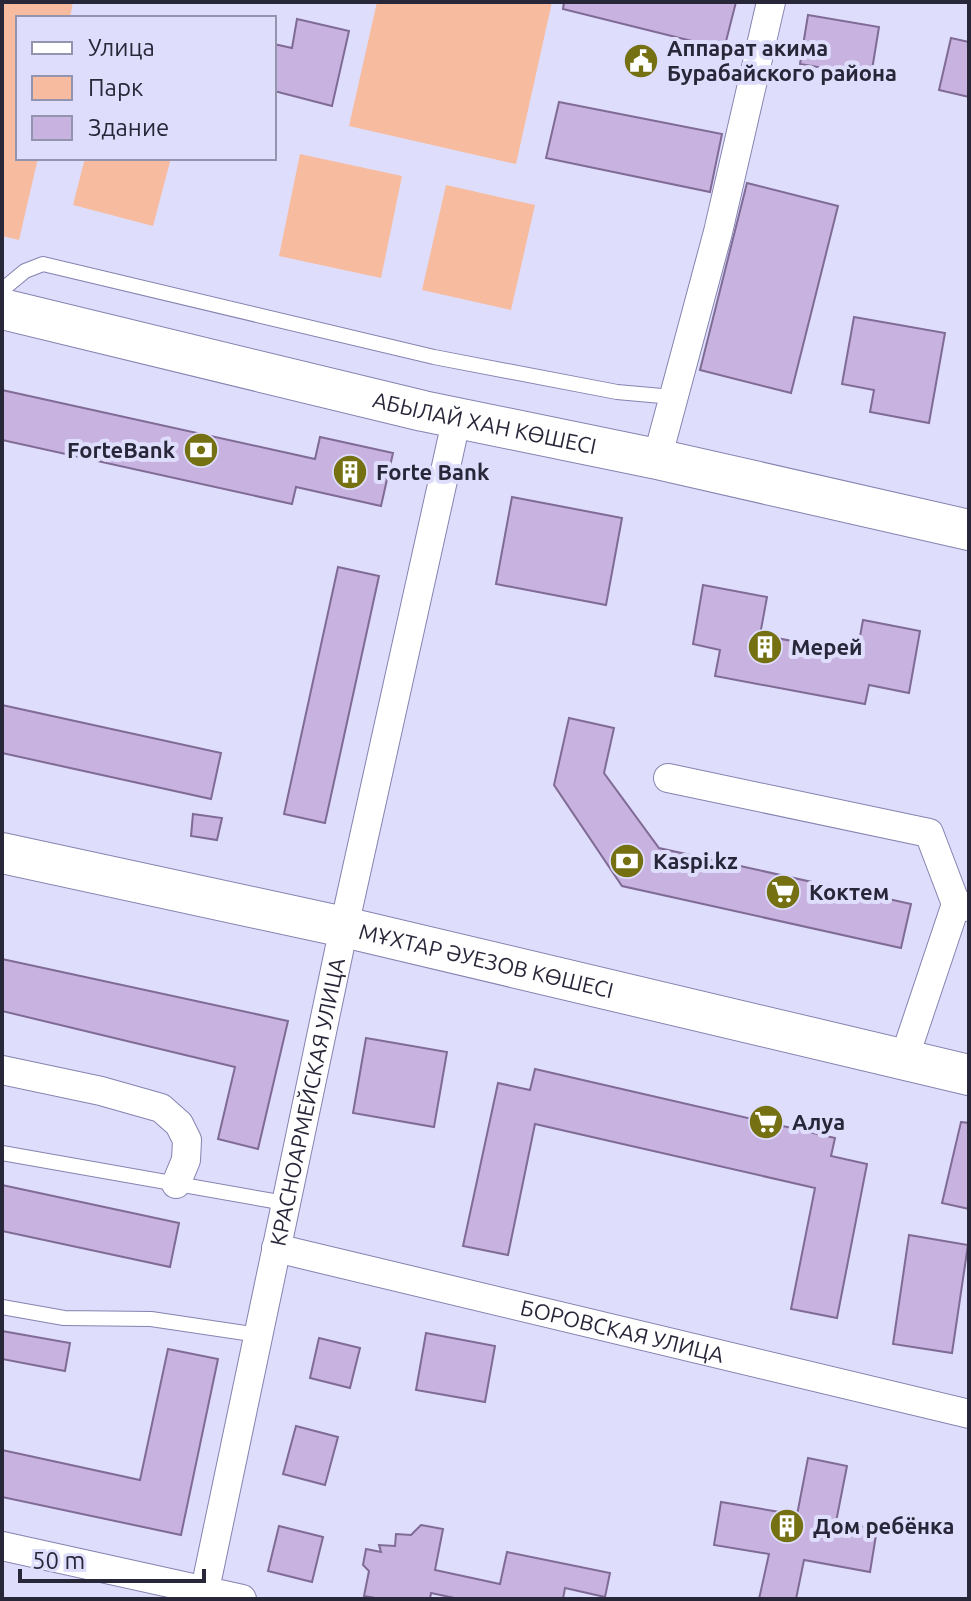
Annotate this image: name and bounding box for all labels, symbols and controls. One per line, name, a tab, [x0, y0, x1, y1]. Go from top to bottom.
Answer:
legend	[16, 16, 276, 160]
text: Улица	[88, 34, 155, 61]
place label: Аппарат акима Бурабайского района	[667, 35, 897, 85]
public building icon: Аппарат акима Бурабайского района	[622, 42, 660, 80]
text: Парк	[88, 74, 143, 101]
text: Здание	[88, 114, 169, 141]
street label: АБЫЛАЙ ХАН КӨШЕСІ	[370, 386, 599, 458]
bank icon: ForteBank	[182, 431, 220, 469]
place label: ForteBank	[67, 437, 176, 462]
building icon: Forte Bank	[331, 453, 369, 491]
place label: Forte Bank	[376, 459, 490, 484]
building icon: Мерей	[746, 628, 784, 666]
place label: Мерей	[791, 634, 863, 659]
bank icon: Kaspi.kz	[608, 842, 646, 880]
place label: Kaspi.kz	[653, 848, 738, 873]
supermarket icon: Коктем	[764, 873, 802, 911]
place label: Коктем	[809, 879, 889, 904]
street label: МҰХТАР ӘУЕЗОВ КӨШЕСІ	[357, 918, 616, 1002]
street label: КРАСНОАРМЕЙСКАЯ УЛИЦА	[264, 955, 349, 1248]
supermarket icon: Алуа	[747, 1103, 785, 1141]
place label: Алуа	[792, 1109, 845, 1134]
street label: БОРОВСКАЯ УЛИЦА	[518, 1294, 727, 1367]
building icon: Дом ребёнка	[768, 1507, 806, 1545]
place label: Дом ребёнка	[813, 1513, 954, 1538]
scale bar	[20, 1533, 204, 1583]
text: 50 m	[32, 1547, 85, 1574]

